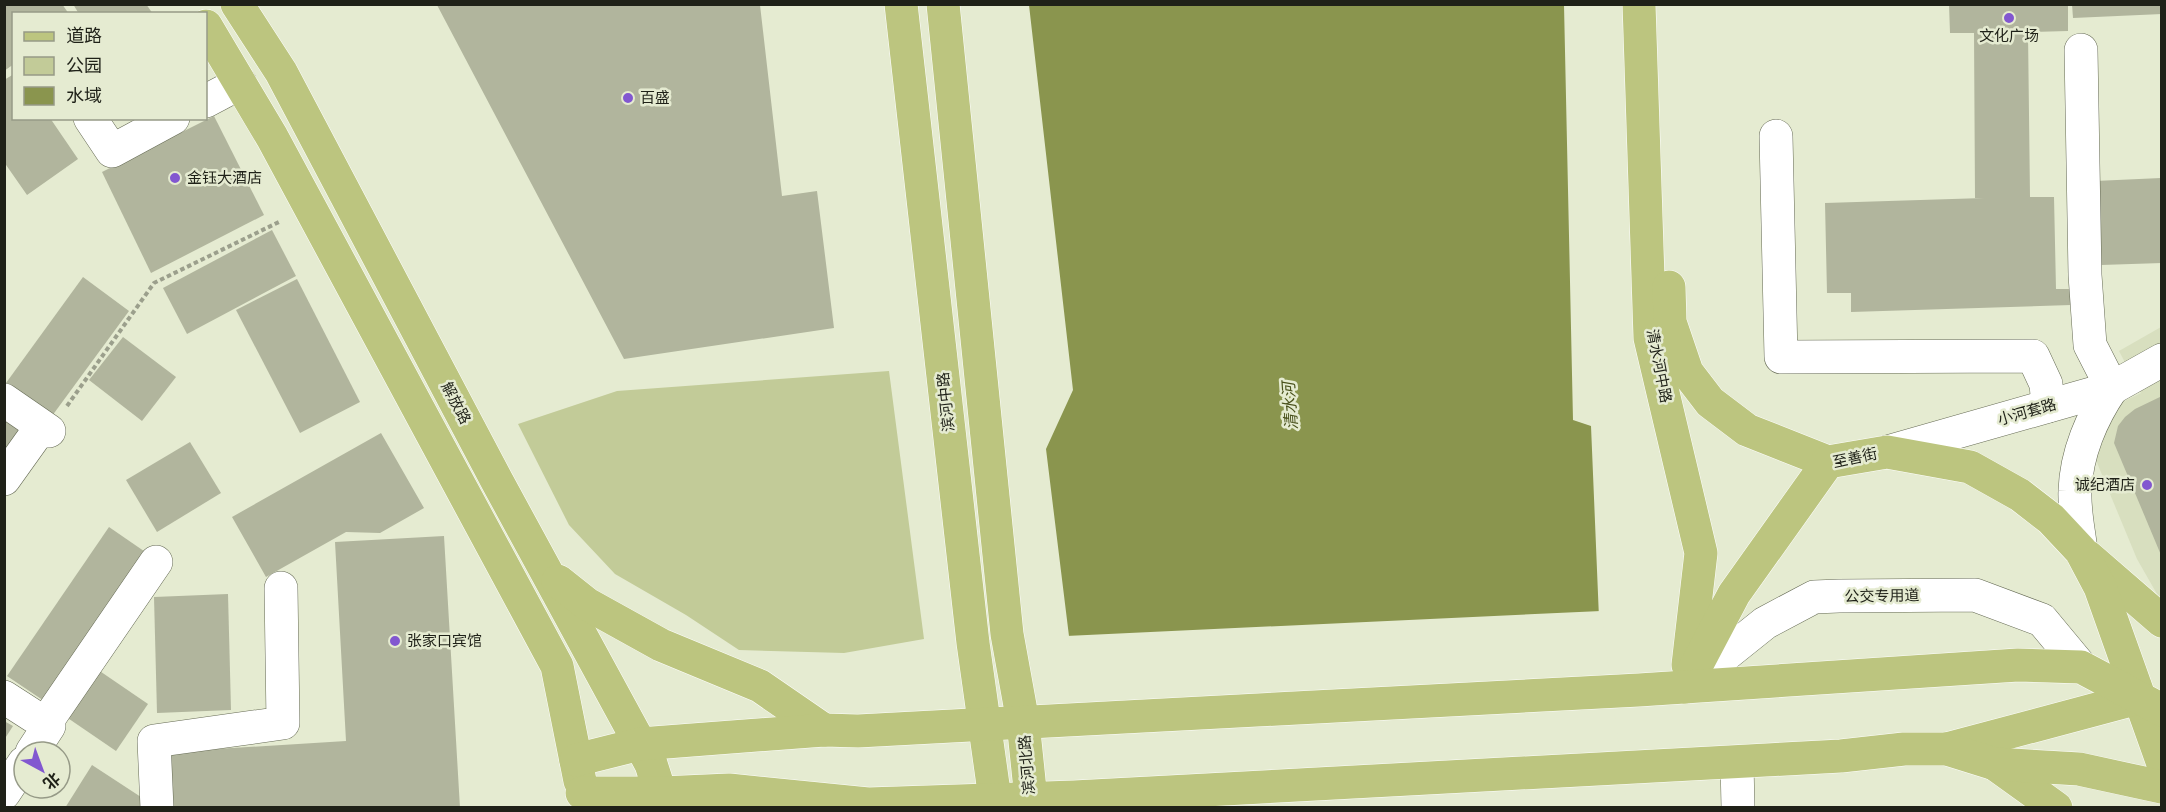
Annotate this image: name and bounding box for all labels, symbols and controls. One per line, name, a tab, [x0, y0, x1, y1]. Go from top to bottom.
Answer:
marker: 文化广场	[2002, 11, 2016, 25]
legend	[12, 12, 207, 120]
text: 道路	[66, 26, 102, 46]
place label: 文化广场	[1979, 27, 2039, 44]
text: 公园	[66, 56, 102, 76]
text: 水域	[66, 86, 102, 106]
place label: 百盛	[640, 89, 670, 106]
marker: 百盛	[621, 91, 635, 105]
place label: 金钰大酒店	[187, 170, 262, 186]
marker: 金钰大酒店	[168, 171, 182, 185]
street label: 清水河中路	[1644, 328, 1674, 404]
street label: 滨河中路	[935, 371, 957, 433]
water label: 清水河	[1280, 378, 1300, 431]
street label: 解放路	[438, 379, 474, 427]
street label: 小河套路	[1996, 396, 2058, 428]
street label: 至善街	[1831, 445, 1879, 471]
place label: 诚纪酒店	[2075, 477, 2135, 493]
marker: 诚纪酒店	[2140, 478, 2154, 492]
street label: 公交专用道	[1844, 587, 1920, 605]
place label: 张家口宾馆	[407, 633, 482, 649]
marker: 张家口宾馆	[388, 634, 402, 648]
street label: 滨河北路	[1015, 734, 1038, 796]
north arrow	[12, 740, 72, 800]
text: 北	[40, 769, 63, 793]

